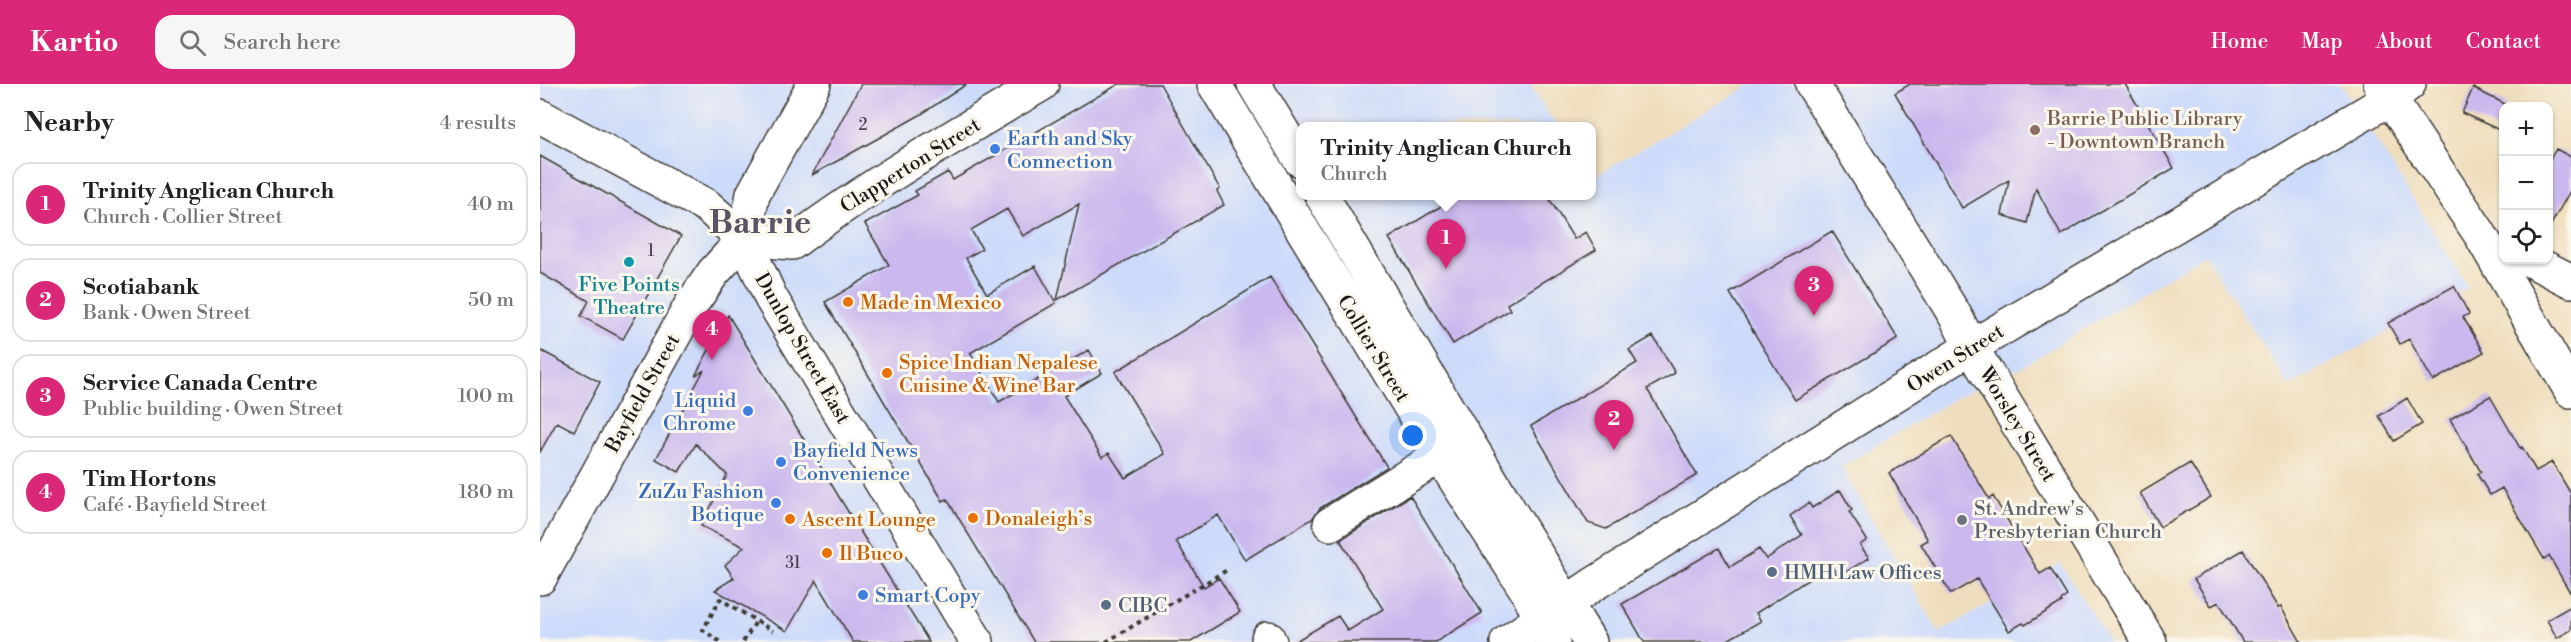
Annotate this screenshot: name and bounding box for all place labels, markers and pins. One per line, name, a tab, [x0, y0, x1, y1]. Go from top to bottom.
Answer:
place label: Barrie Public Library - Downtown Branch	[2046, 107, 2243, 155]
marker: Barrie Public Library - Downtown Branch	[2028, 123, 2042, 137]
place label: Earth and Sky Connection	[1007, 127, 1133, 175]
marker: Earth and Sky Connection	[988, 142, 1002, 156]
pin: 1	[1426, 220, 1466, 269]
marker: Five Points Theatre	[622, 255, 636, 269]
pin: 3	[1794, 266, 1834, 316]
place label: Five Points Theatre	[578, 273, 680, 321]
place label: Made in Mexico	[860, 291, 1002, 316]
marker: Made in Mexico	[841, 295, 855, 309]
pin: 4	[692, 310, 732, 360]
place label: Spice Indian Nepalese Cuisine & Wine Bar	[899, 351, 1098, 399]
marker: Spice Indian Nepalese Cuisine & Wine Bar	[880, 366, 894, 380]
place label: Liquid Chrome	[663, 389, 737, 437]
pin: 2	[1594, 400, 1634, 450]
marker: Liquid Chrome	[741, 404, 755, 418]
place label: Bayfield News Convenience	[792, 439, 918, 487]
marker: Bayfield News Convenience	[774, 455, 788, 469]
place label: ZuZu Fashion Botique	[639, 480, 764, 528]
marker: ZuZu Fashion Botique	[769, 496, 783, 510]
place label: St. Andrew's Presbyterian Church	[1974, 497, 2162, 545]
place label: Donaleigh’s	[985, 507, 1092, 532]
place label: Ascent Lounge	[801, 508, 936, 533]
marker: Donaleigh’s	[966, 511, 980, 525]
marker: Ascent Lounge	[783, 512, 797, 526]
marker: St. Andrew's Presbyterian Church	[1955, 513, 1969, 527]
place label: Il Buco	[839, 542, 903, 567]
marker: Il Buco	[820, 546, 834, 560]
place label: HMH Law Offices	[1784, 561, 1942, 586]
marker: HMH Law Offices	[1765, 565, 1779, 579]
place label: Smart Copy	[875, 584, 981, 609]
marker: Smart Copy	[856, 588, 870, 602]
place label: CIBC	[1118, 594, 1167, 619]
marker: CIBC	[1099, 598, 1113, 612]

